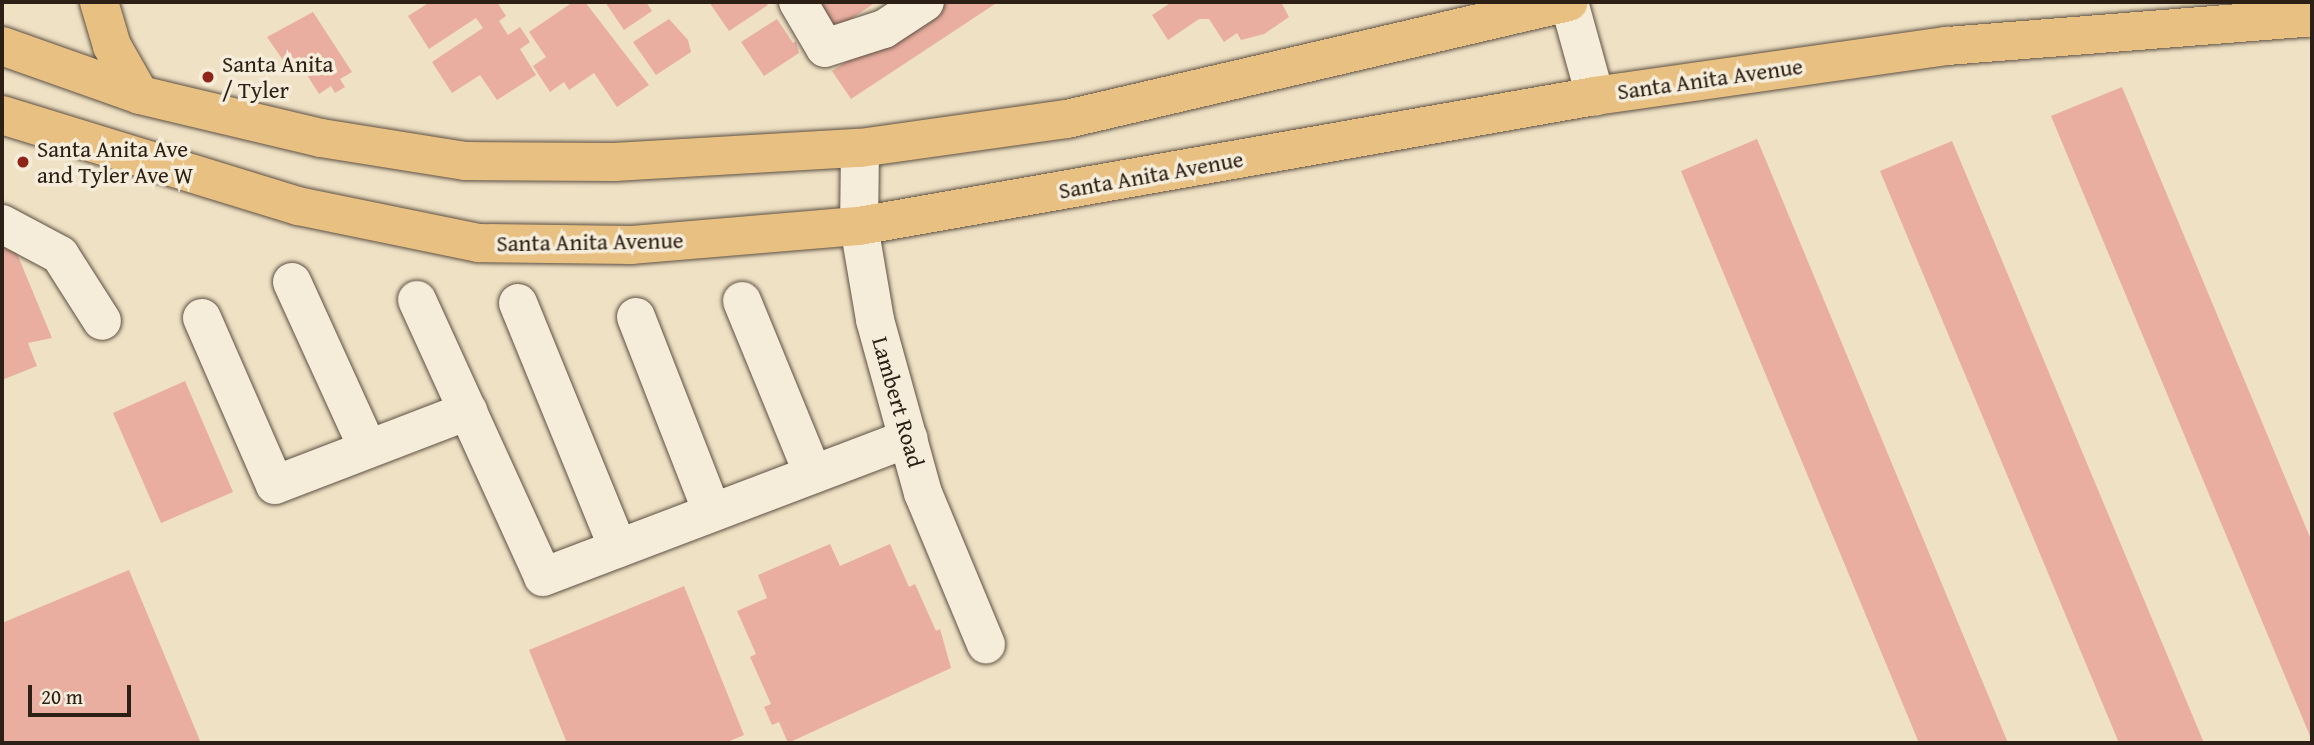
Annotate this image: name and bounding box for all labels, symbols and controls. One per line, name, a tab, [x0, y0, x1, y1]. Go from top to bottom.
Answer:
place label: Santa Anita / Tyler	[222, 50, 333, 104]
street label: Santa Anita Avenue	[1615, 52, 1805, 106]
marker: Santa Anita / Tyler	[200, 69, 216, 85]
place label: Santa Anita Ave and Tyler Ave W	[37, 135, 193, 189]
street label: Santa Anita Avenue	[1056, 145, 1246, 205]
marker: Santa Anita Ave and Tyler Ave W	[15, 154, 31, 170]
street label: Santa Anita Avenue	[496, 227, 684, 257]
street label: Lambert Road	[866, 334, 930, 470]
scale bar	[32, 672, 135, 716]
text: 20 m	[41, 681, 83, 712]

